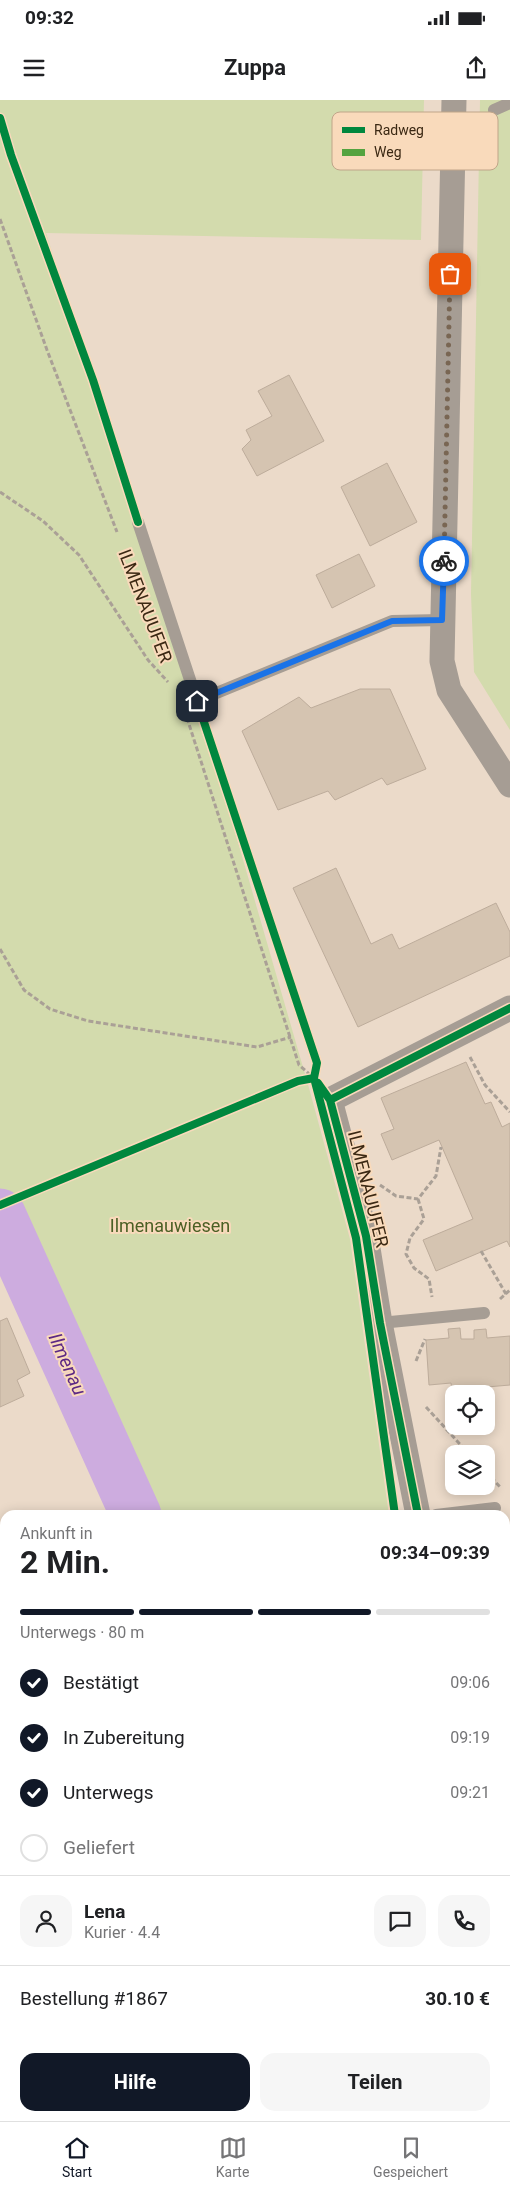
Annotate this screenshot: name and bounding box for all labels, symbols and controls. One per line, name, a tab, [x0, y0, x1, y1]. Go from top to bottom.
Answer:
text: 09:32	[25, 6, 74, 29]
icon: menu	[20, 54, 48, 82]
icon: share	[462, 54, 490, 82]
text: Zuppa	[224, 55, 286, 80]
legend	[332, 112, 498, 170]
text: Radweg	[374, 122, 424, 138]
text: Weg	[374, 144, 402, 160]
pin	[429, 253, 471, 295]
icon: bag	[436, 260, 464, 288]
courier	[419, 536, 469, 586]
street label: ILMENAUUFER	[114, 546, 177, 665]
icon: bike	[430, 547, 458, 575]
pin	[176, 680, 218, 722]
icon: home	[183, 687, 211, 715]
street label: ILMENAUUFER	[344, 1128, 393, 1250]
park label: Ilmenauwiesen	[110, 1215, 230, 1236]
water label: Ilmenau	[44, 1329, 91, 1399]
map controls	[445, 1385, 495, 1495]
button: locate	[445, 1385, 495, 1435]
button: layers	[445, 1445, 495, 1495]
text: Ankunft in	[20, 1524, 93, 1543]
text: 09:34–09:39	[380, 1541, 490, 1564]
text: 2 Min.	[20, 1543, 110, 1581]
text: Unterwegs · 80 m	[20, 1623, 144, 1642]
icon: check	[20, 1669, 48, 1697]
text: Bestätigt	[63, 1671, 139, 1694]
text: 09:06	[450, 1673, 490, 1692]
icon: check	[20, 1724, 48, 1752]
text: In Zubereitung	[63, 1726, 185, 1749]
text: 09:19	[450, 1728, 490, 1747]
icon: check	[20, 1779, 48, 1807]
text: Unterwegs	[63, 1781, 154, 1804]
text: 09:21	[450, 1783, 490, 1802]
text: Geliefert	[63, 1836, 135, 1859]
button: person	[20, 1895, 72, 1947]
button: chat	[374, 1895, 426, 1947]
button: phone	[438, 1895, 490, 1947]
text: Lena	[84, 1900, 125, 1923]
text: Kurier · 4.4	[84, 1923, 160, 1942]
text: Bestellung #1867	[20, 1987, 168, 2010]
text: 30.10 €	[425, 1987, 490, 2010]
button: Hilfe	[20, 2053, 250, 2111]
button: Teilen	[260, 2053, 490, 2111]
tab: Start	[62, 2134, 92, 2180]
tab: Karte	[216, 2134, 249, 2180]
tab: Gespeichert	[373, 2134, 448, 2180]

